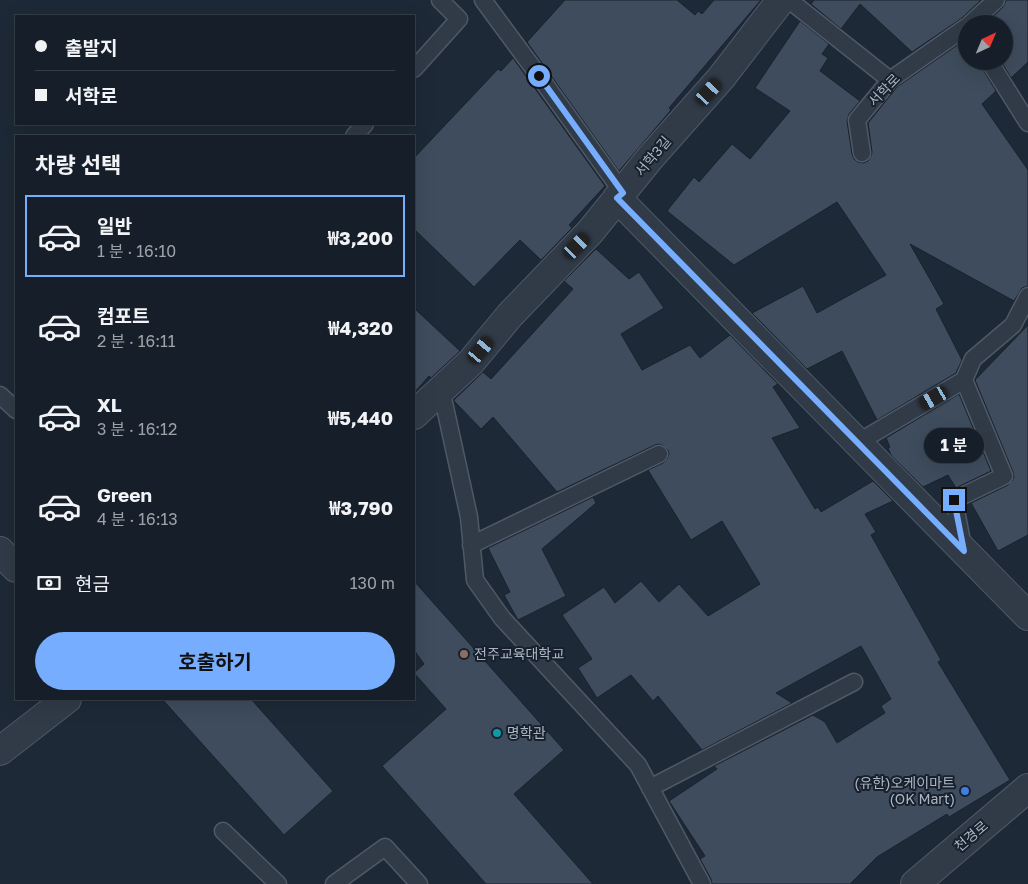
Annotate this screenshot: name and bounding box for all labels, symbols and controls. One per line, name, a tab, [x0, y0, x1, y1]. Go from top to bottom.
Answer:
north arrow	[958, 15, 1012, 70]
map controls	[958, 15, 1013, 70]
text: 출발지	[65, 36, 117, 59]
route start	[528, 65, 550, 87]
street label: 서학로	[864, 70, 903, 109]
car	[693, 76, 724, 108]
text: 서학로	[65, 84, 117, 107]
street label: 서학3길	[631, 132, 674, 179]
text: 차량 선택	[35, 151, 121, 178]
icon: car	[37, 214, 82, 259]
text: 일반	[97, 214, 132, 237]
text: ₩3,200	[328, 226, 393, 249]
car	[561, 230, 592, 262]
text: 1 분 · 16:10	[97, 241, 176, 261]
icon: car	[37, 304, 82, 349]
text: 컴포트	[97, 304, 149, 327]
text: ₩4,320	[328, 316, 393, 339]
text: 2 분 · 16:11	[97, 331, 176, 351]
car	[465, 334, 496, 366]
car	[917, 384, 950, 412]
text: XL	[97, 393, 122, 416]
icon: car	[37, 394, 82, 439]
text: ₩5,440	[328, 406, 393, 429]
text: 3 분 · 16:12	[97, 419, 177, 439]
callout: 1 분	[924, 428, 984, 462]
text: 1 분	[941, 435, 967, 455]
text: Green	[97, 483, 152, 506]
icon: car	[37, 484, 82, 529]
route end	[943, 489, 965, 511]
text: ₩3,790	[329, 496, 393, 519]
text: 4 분 · 16:13	[97, 509, 178, 529]
icon: cash	[35, 569, 63, 597]
text: 현금	[75, 572, 110, 595]
text: 130 m	[350, 573, 395, 593]
button: 호출하기	[35, 632, 395, 690]
place label: 전주교육대학교	[474, 645, 564, 662]
marker: 전주교육대학교	[458, 648, 470, 660]
place label: 명학관	[507, 724, 546, 741]
marker: 명학관	[491, 727, 503, 739]
place label: (유한)오케이마트 (OK Mart)	[854, 774, 955, 807]
marker: (유한)오케이마트 (OK Mart)	[959, 785, 971, 797]
street label: 천경로	[950, 817, 991, 855]

